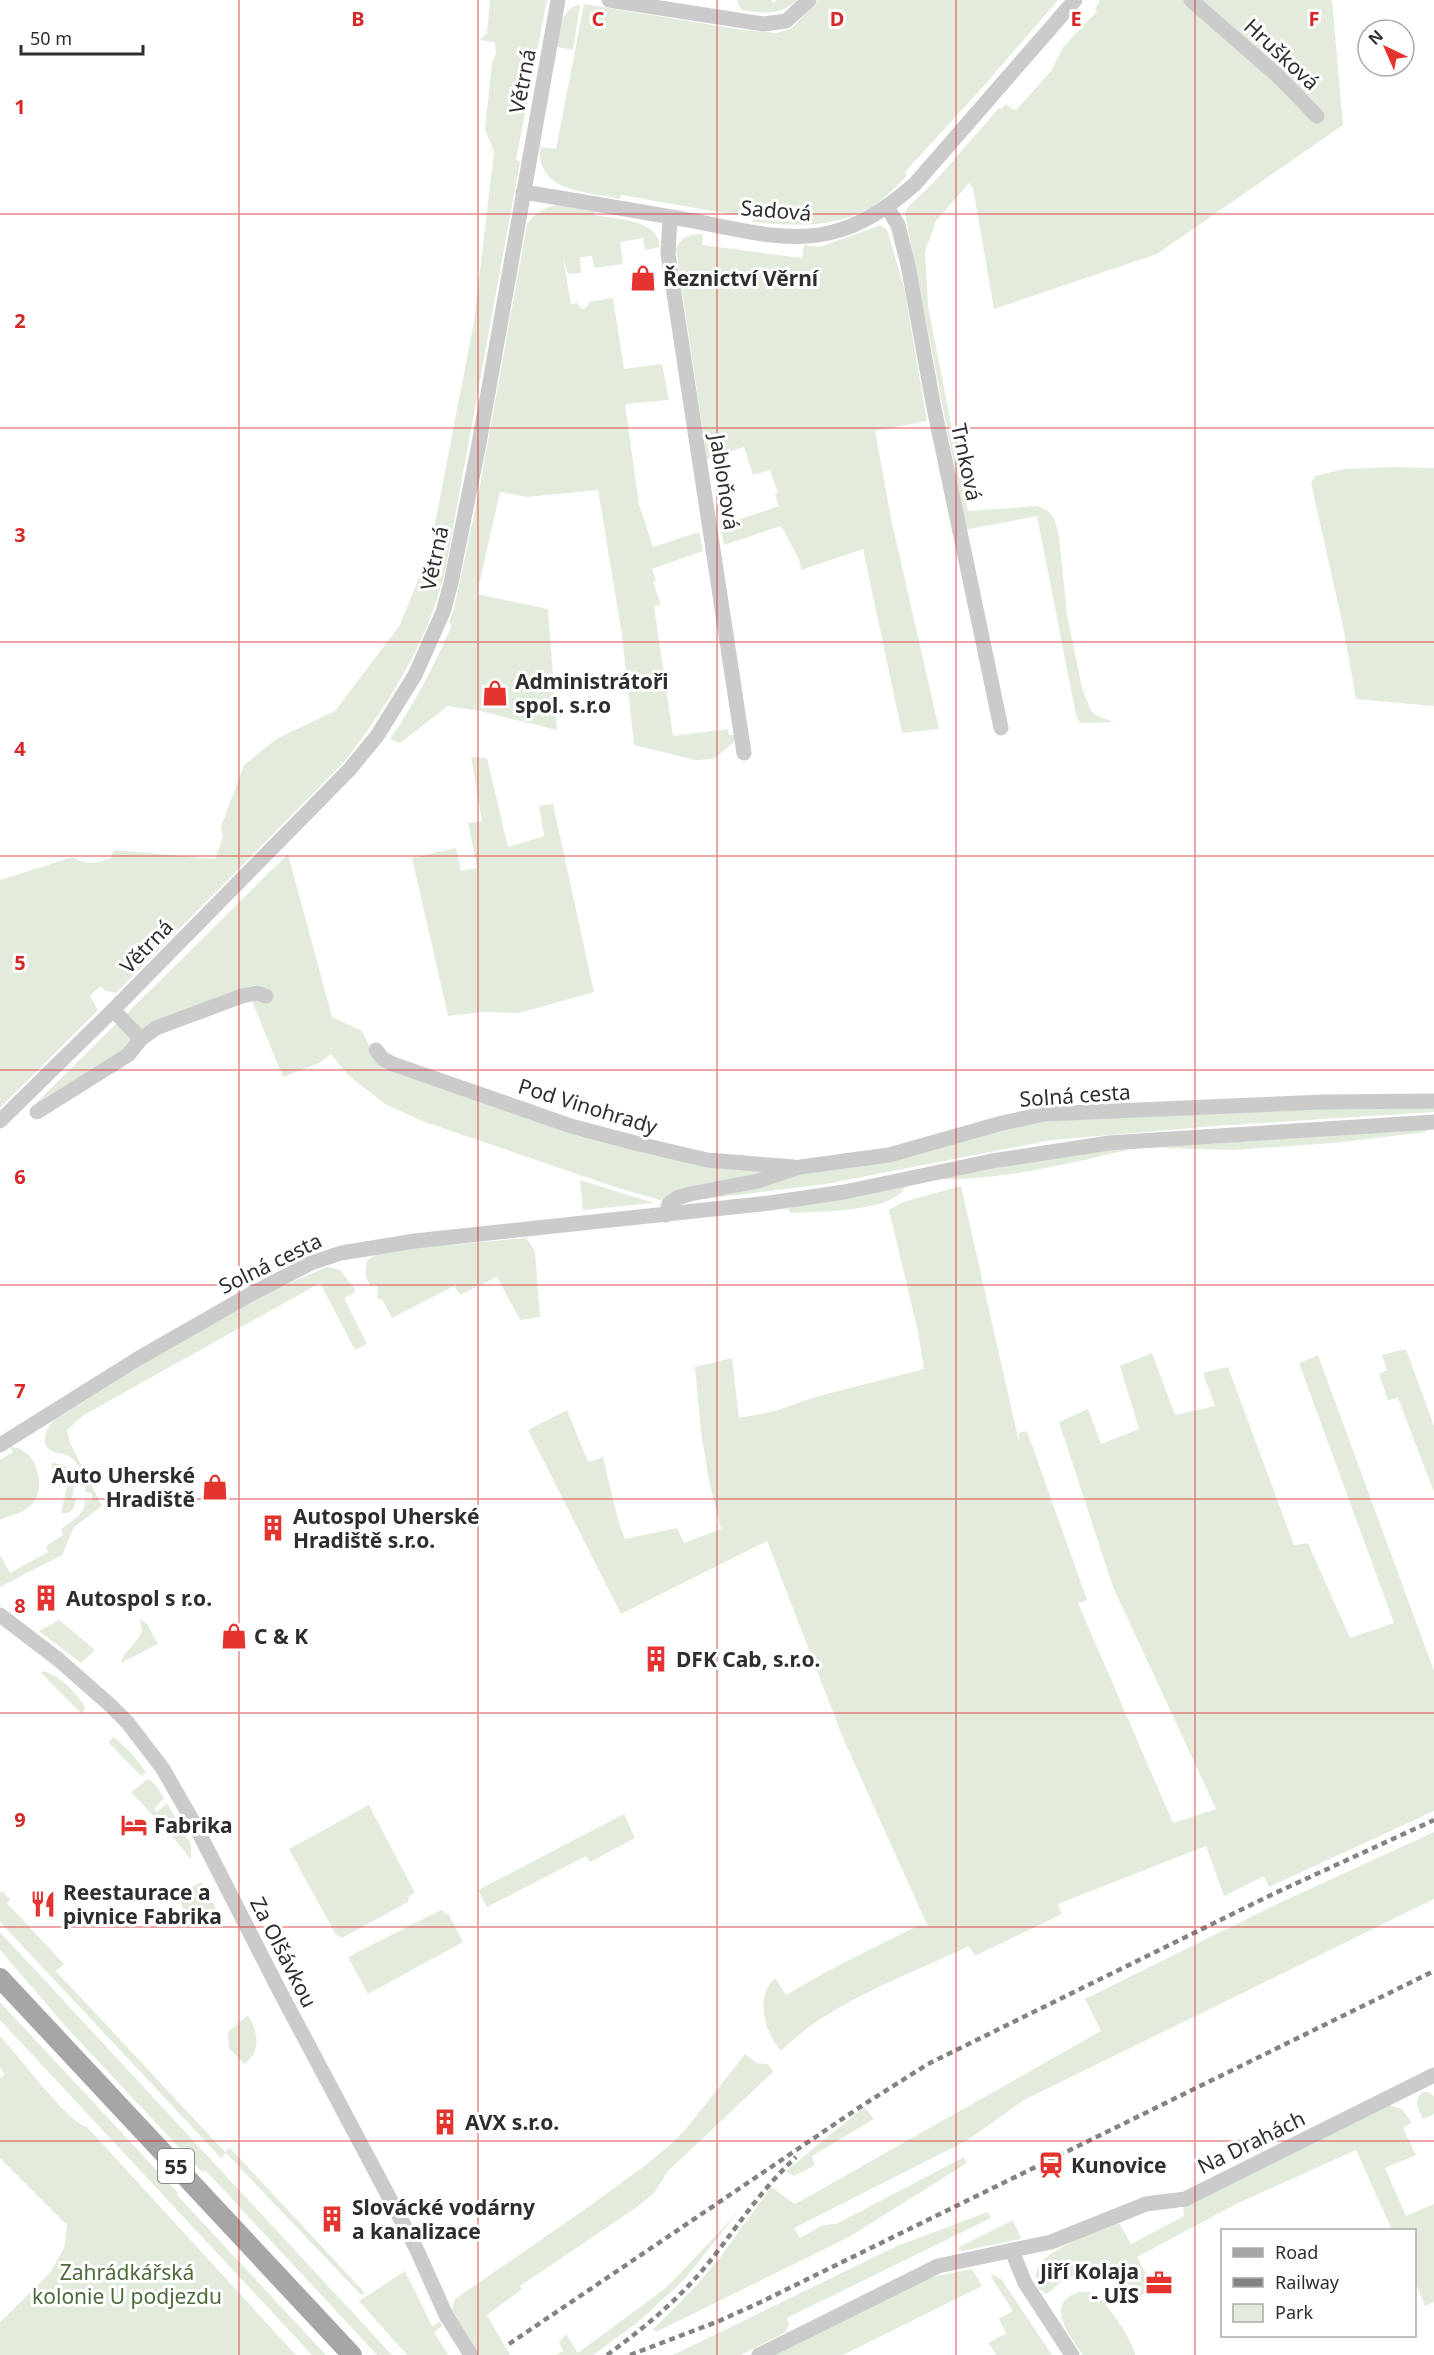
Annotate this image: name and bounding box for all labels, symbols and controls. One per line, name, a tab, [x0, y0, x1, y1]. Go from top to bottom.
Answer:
text: B	[351, 5, 365, 32]
text: C	[592, 5, 605, 32]
text: D	[830, 5, 844, 32]
text: E	[1070, 5, 1082, 32]
text: F	[1309, 5, 1319, 32]
street label: Hrušková	[1238, 12, 1326, 96]
scale bar	[21, 18, 142, 56]
north arrow	[1356, 18, 1416, 78]
text: N	[1363, 25, 1388, 50]
text: 50 m	[30, 26, 72, 50]
street label: Větrná	[502, 46, 542, 116]
text: 1	[14, 93, 26, 120]
street label: Sadová	[739, 193, 813, 227]
shop icon: Řeznictví Věrní	[628, 263, 658, 293]
place label: Řeznictví Věrní	[663, 264, 820, 292]
text: 2	[14, 307, 26, 334]
street label: Trnková	[945, 421, 989, 503]
street label: Jabloňová	[703, 430, 746, 532]
text: 3	[14, 521, 26, 548]
street label: Větrná	[414, 523, 454, 593]
place label: Administrátoři spol. s.r.o	[515, 667, 669, 719]
shop icon: Administrátoři spol. s.r.o	[480, 678, 510, 708]
text: 4	[14, 735, 26, 762]
street label: Větrná	[113, 913, 179, 979]
text: 5	[14, 949, 26, 976]
street label: Pod Vinohrady	[515, 1072, 661, 1141]
street label: Solná cesta	[1019, 1077, 1131, 1113]
text: 6	[14, 1163, 26, 1190]
street label: Solná cesta	[214, 1226, 326, 1300]
text: 7	[14, 1377, 26, 1404]
place label: Auto Uherské Hradiště	[52, 1461, 195, 1513]
shop icon: Auto Uherské Hradiště	[200, 1472, 230, 1502]
place label: Autospol Uherské Hradiště s.r.o.	[293, 1502, 480, 1554]
building icon: Autospol Uherské Hradiště s.r.o.	[258, 1513, 288, 1543]
building icon: Autospol s r.o.	[31, 1583, 61, 1613]
place label: Autospol s r.o.	[66, 1584, 212, 1612]
text: 8	[14, 1592, 26, 1619]
shop icon: C & K	[219, 1621, 249, 1651]
place label: C & K	[254, 1622, 308, 1650]
building icon: DFK Cab, s.r.o.	[641, 1644, 671, 1674]
place label: DFK Cab, s.r.o.	[676, 1645, 820, 1673]
text: 9	[14, 1806, 26, 1833]
hotel icon: Fabrika	[119, 1810, 149, 1840]
place label: Fabrika	[154, 1811, 233, 1839]
place label: Reestaurace a pivnice Fabrika	[63, 1878, 222, 1930]
restaurant icon: Reestaurace a pivnice Fabrika	[28, 1889, 58, 1919]
street label: Za Olšávkou	[244, 1892, 324, 2012]
street label: Na Drahách	[1193, 2104, 1309, 2180]
building icon: AVX s.r.o.	[430, 2107, 460, 2137]
place label: AVX s.r.o.	[465, 2108, 559, 2136]
road number: 55	[158, 2149, 194, 2183]
station icon: Kunovice	[1036, 2150, 1066, 2180]
place label: Kunovice	[1071, 2151, 1167, 2179]
place label: Slovácké vodárny a kanalizace	[352, 2193, 535, 2245]
building icon: Slovácké vodárny a kanalizace	[317, 2204, 347, 2234]
legend	[1221, 2229, 1416, 2337]
text: Road	[1275, 2240, 1318, 2264]
place label: Jiří Kolaja - UIS	[1038, 2257, 1139, 2309]
park label: Zahrádkářská kolonie U podjezdu	[32, 2258, 222, 2310]
office icon: Jiří Kolaja - UIS	[1144, 2268, 1174, 2298]
text: Railway	[1275, 2270, 1340, 2294]
text: Park	[1275, 2300, 1313, 2324]

